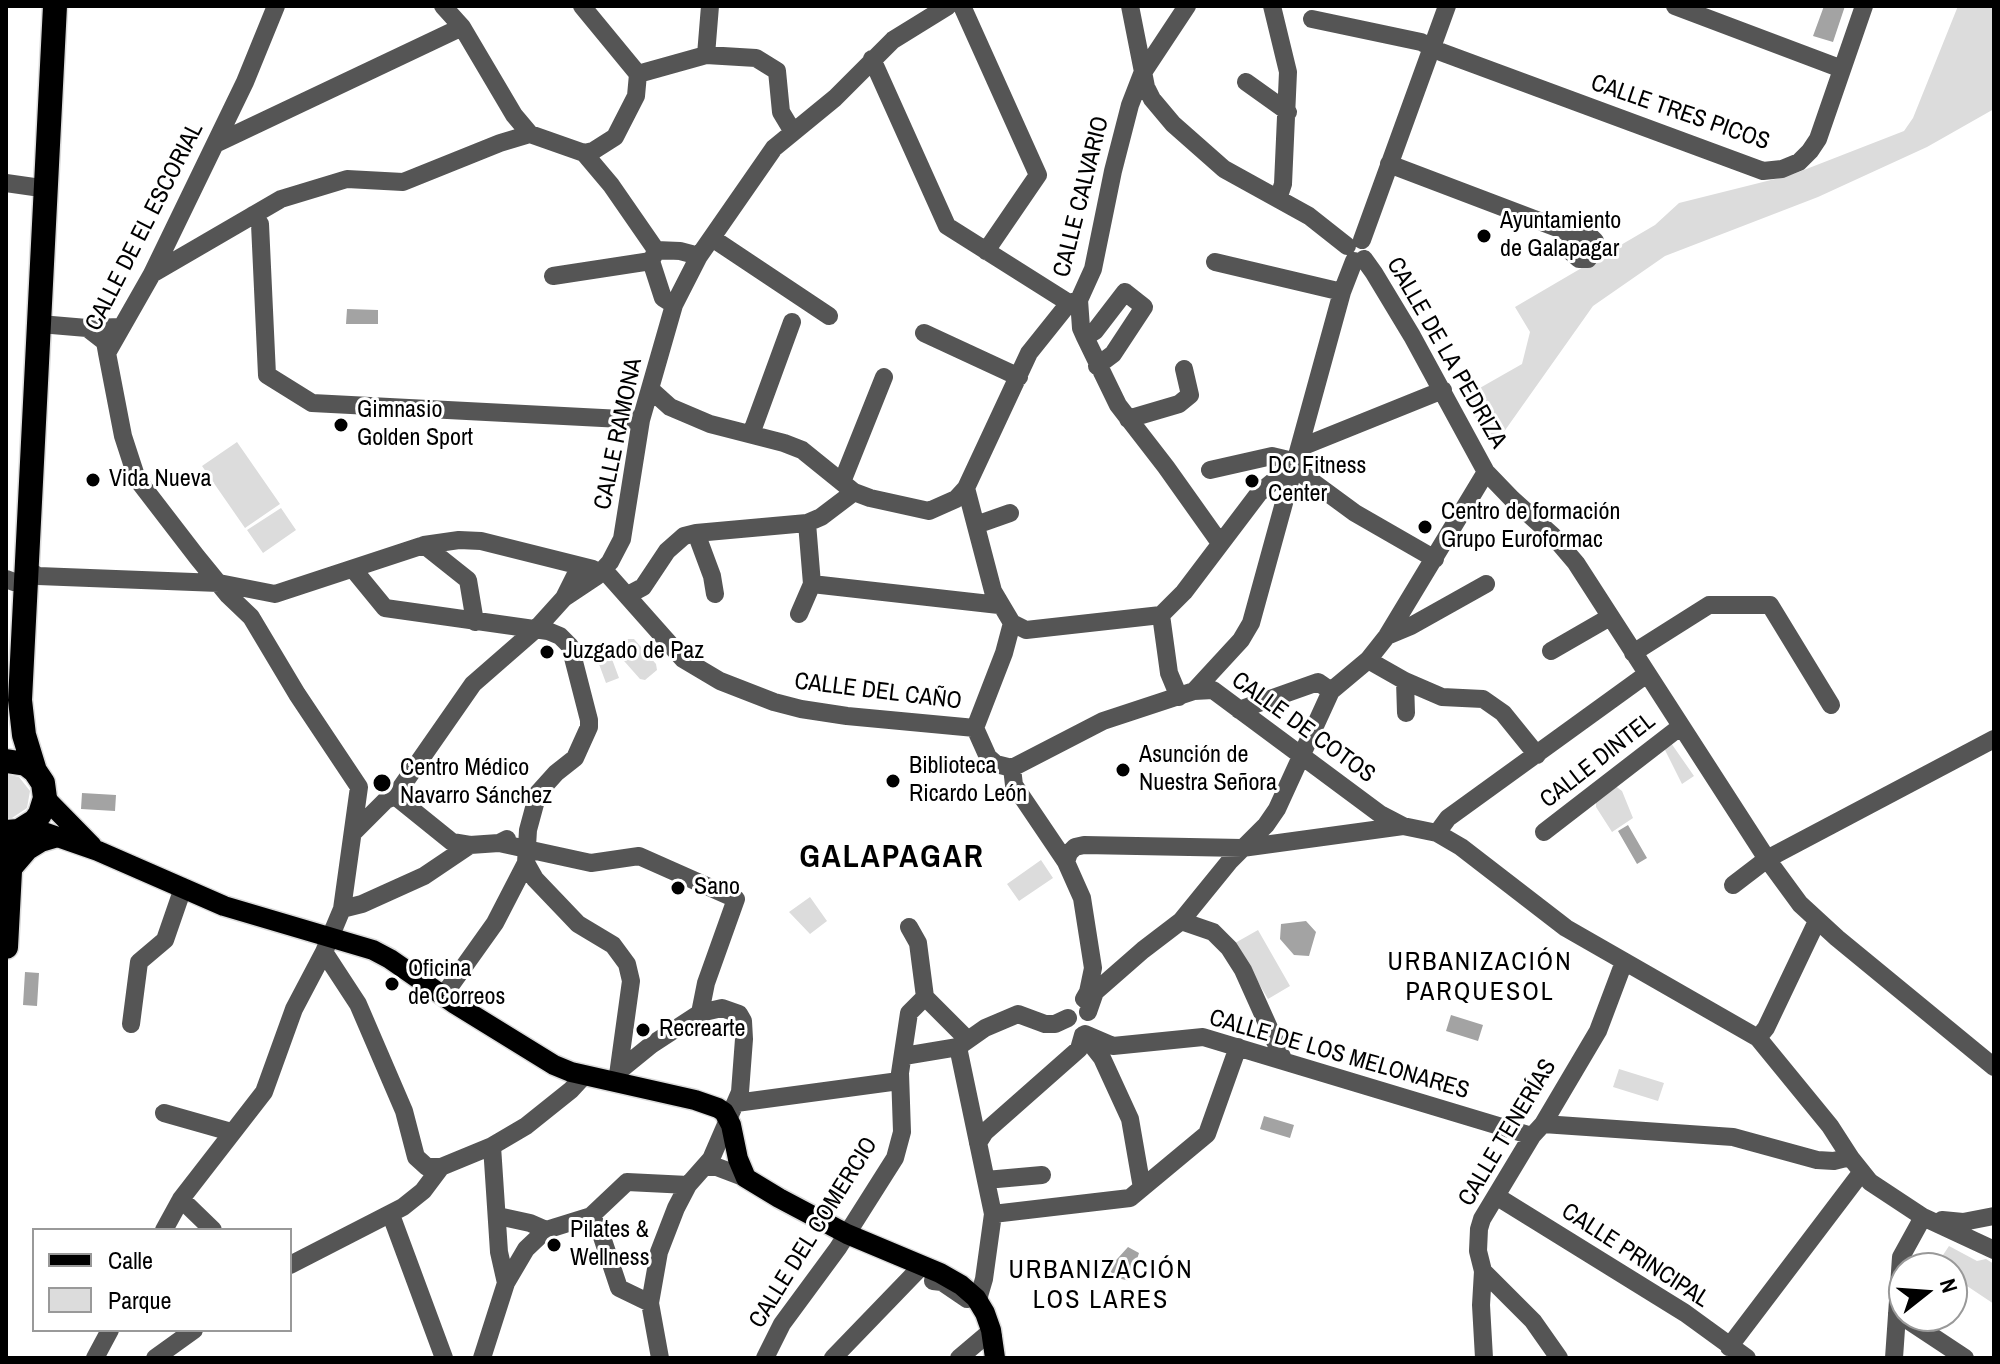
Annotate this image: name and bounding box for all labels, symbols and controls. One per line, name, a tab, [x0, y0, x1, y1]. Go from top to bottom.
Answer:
street label: CALLE TRES PICOS	[1587, 69, 1773, 157]
street label: CALLE CALVARIO	[1048, 114, 1116, 280]
street label: CALLE DE EL ESCORIAL	[80, 118, 210, 336]
place label: Ayuntamiento de Galapagar	[1500, 208, 1621, 264]
marker: Ayuntamiento de Galapagar	[1475, 227, 1493, 245]
street label: CALLE DE LA PEDRIZA	[1380, 252, 1512, 454]
street label: CALLE RAMONA	[589, 356, 649, 512]
place label: Gimnasio Golden Sport	[357, 397, 473, 453]
marker: Gimnasio Golden Sport	[332, 416, 350, 434]
place label: DC Fitness Center	[1268, 453, 1366, 509]
place label: Vida Nueva	[109, 466, 212, 494]
marker: Vida Nueva	[84, 471, 102, 489]
marker: DC Fitness Center	[1243, 472, 1261, 490]
place label: Centro de formación Grupo Euroformac	[1441, 499, 1620, 555]
marker: Centro de formación Grupo Euroformac	[1416, 518, 1434, 536]
place label: Juzgado de Paz	[563, 638, 704, 666]
marker: Juzgado de Paz	[538, 643, 556, 661]
street label: CALLE DE COTOS	[1226, 666, 1380, 790]
street label: CALLE DEL CAÑO	[793, 667, 963, 717]
street label: CALLE DINTEL	[1535, 707, 1661, 815]
place label: Asunción de Nuestra Señora	[1139, 742, 1277, 798]
place label: Biblioteca Ricardo León	[909, 753, 1027, 809]
place label: Centro Médico Navarro Sánchez	[400, 755, 552, 811]
marker: Asunción de Nuestra Señora	[1114, 761, 1132, 779]
marker: Centro Médico Navarro Sánchez	[371, 772, 393, 794]
marker: Biblioteca Ricardo León	[884, 772, 902, 790]
district label: GALAPAGAR	[799, 839, 985, 877]
place label: Sano	[694, 874, 740, 902]
marker: Sano	[669, 879, 687, 897]
district label: URBANIZACIÓN PARQUESOL	[1387, 947, 1573, 1008]
place label: Oficina de Correos	[408, 956, 505, 1012]
marker: Oficina de Correos	[383, 975, 401, 993]
street label: CALLE DE LOS MELONARES	[1206, 1004, 1472, 1106]
place label: Recrearte	[659, 1016, 745, 1044]
marker: Recrearte	[634, 1021, 652, 1039]
street label: CALLE TENERÍAS	[1453, 1054, 1563, 1212]
street label: CALLE DEL COMERCIO	[744, 1132, 884, 1334]
street label: CALLE PRINCIPAL	[1556, 1198, 1714, 1314]
place label: Pilates & Wellness	[570, 1217, 649, 1273]
legend	[32, 1228, 292, 1332]
marker: Pilates & Wellness	[545, 1236, 563, 1254]
text: Calle	[108, 1244, 153, 1276]
north arrow	[1888, 1252, 1968, 1332]
district label: URBANIZACIÓN LOS LARES	[1008, 1255, 1194, 1316]
text: N	[1933, 1275, 1965, 1296]
text: Parque	[108, 1284, 171, 1316]

